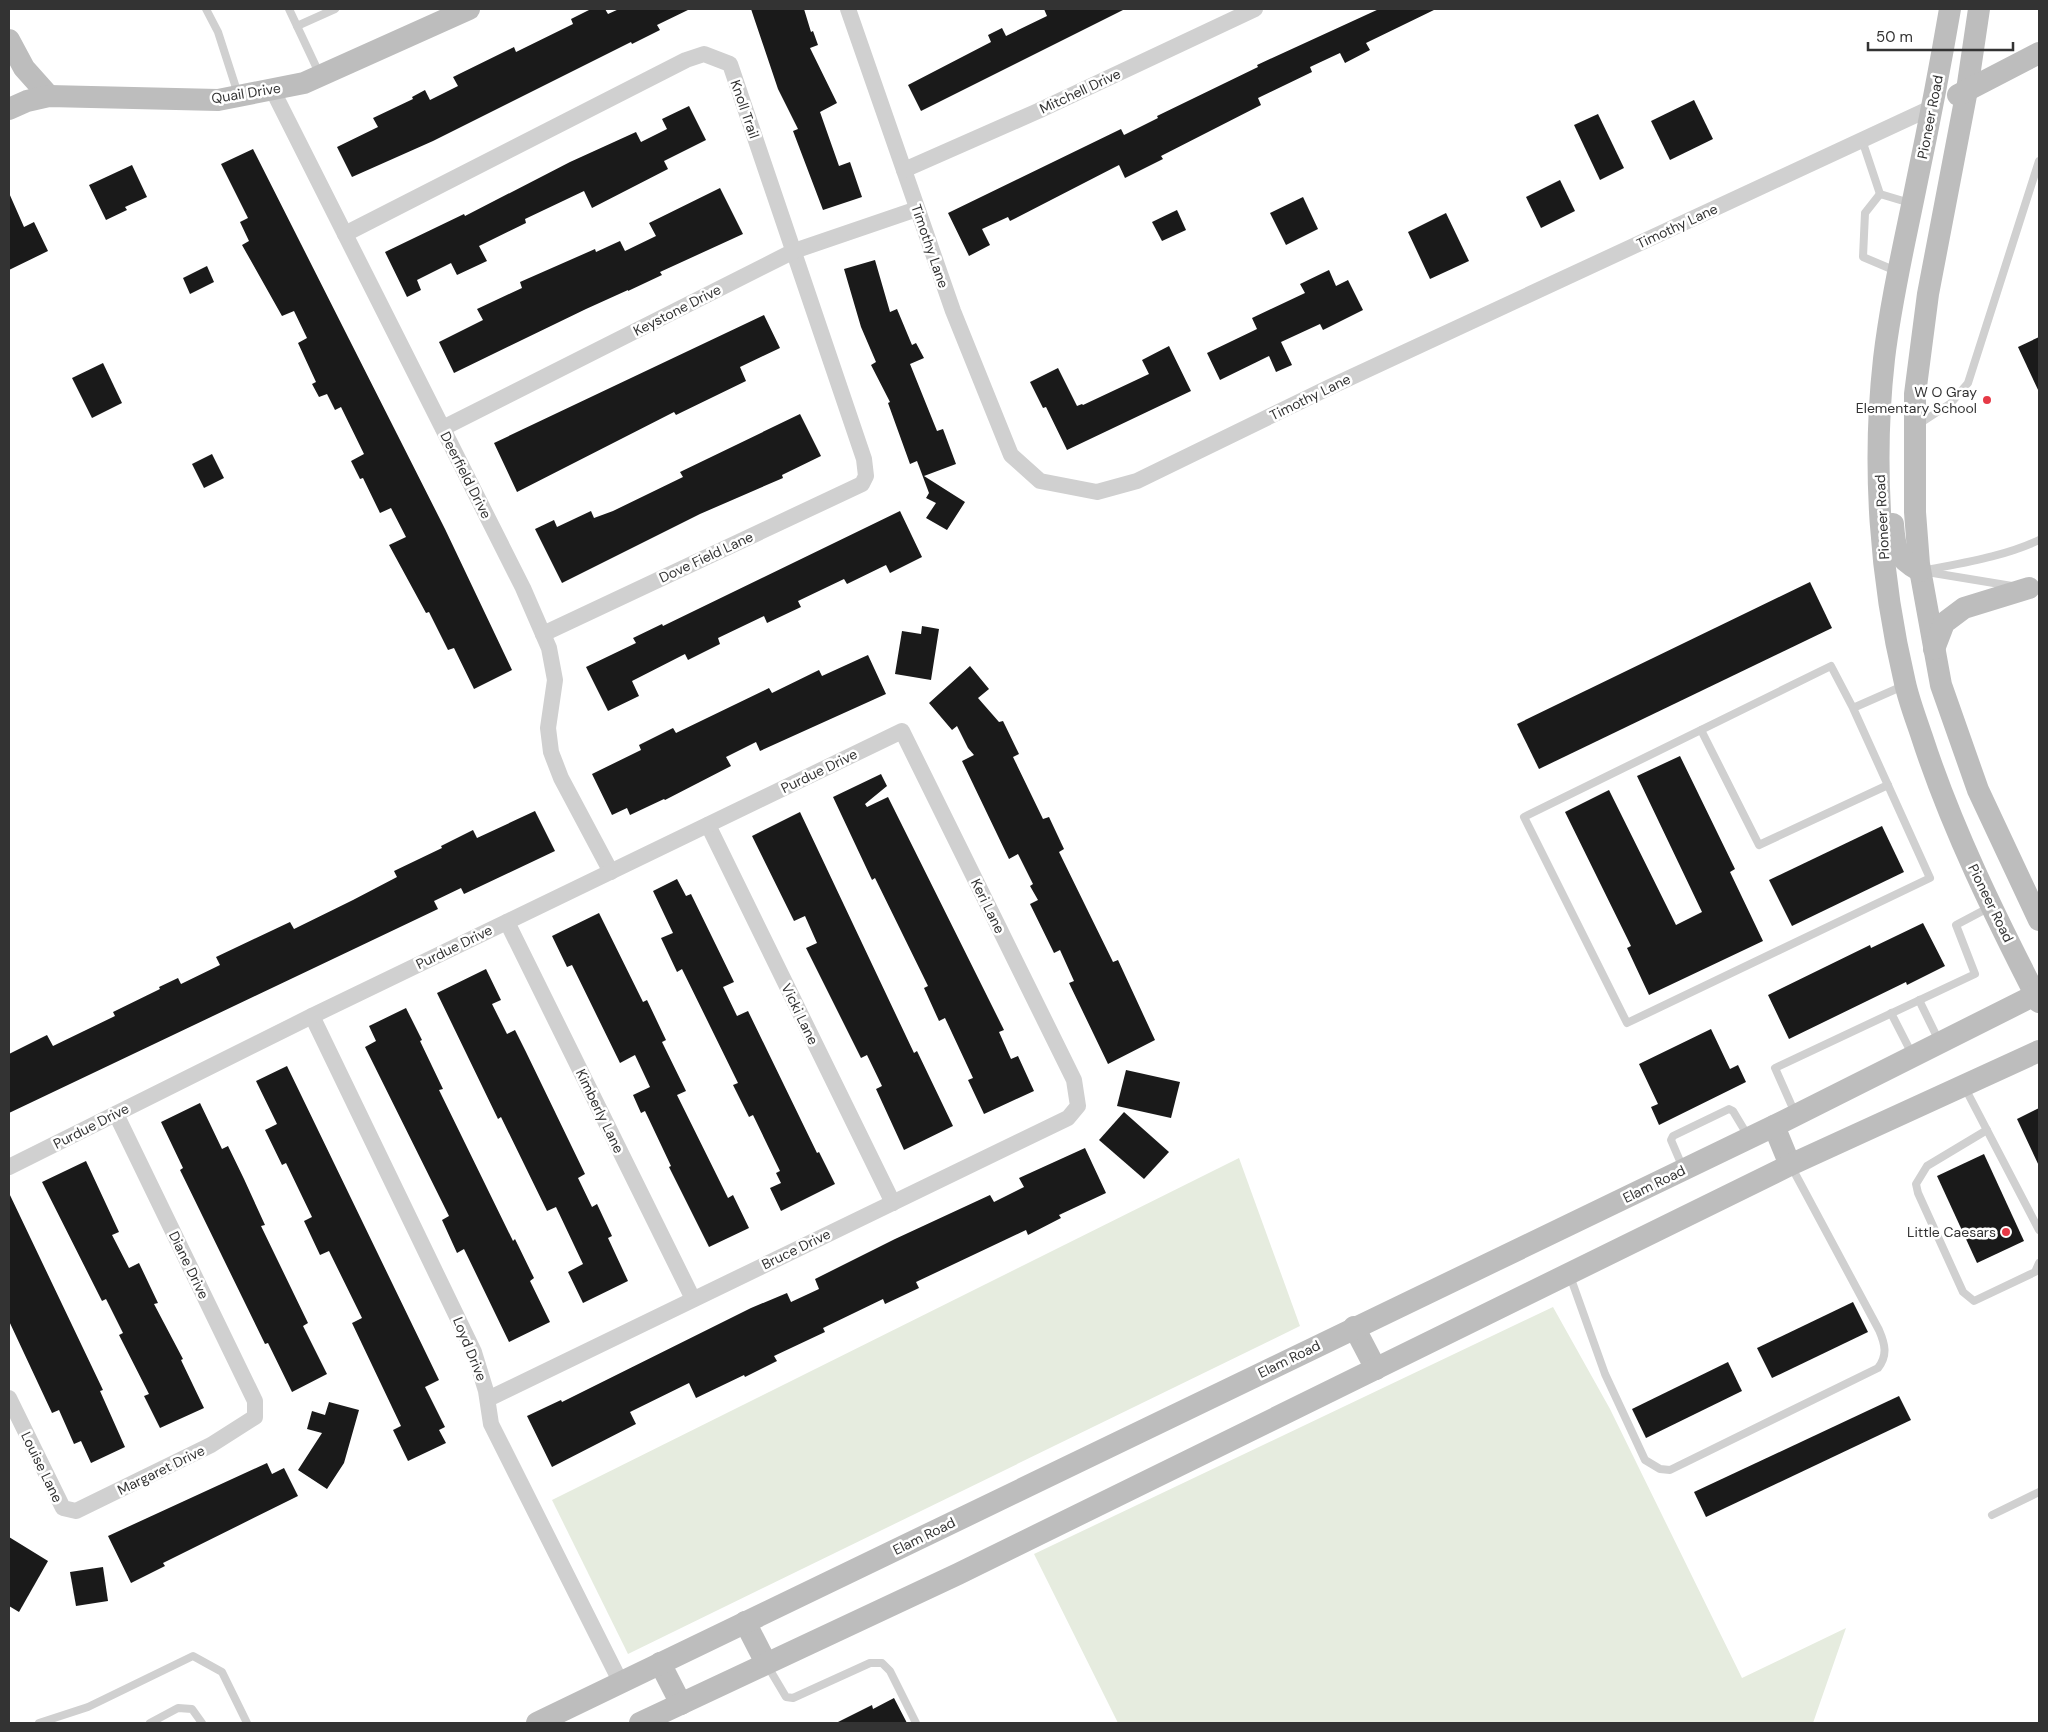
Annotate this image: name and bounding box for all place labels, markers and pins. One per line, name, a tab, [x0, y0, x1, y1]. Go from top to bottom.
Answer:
place label: W O Gray Elementary School	[1856, 383, 1977, 417]
marker: W O Gray Elementary School	[1981, 394, 1993, 406]
place label: Little Caesars	[1907, 1223, 1996, 1241]
marker: Little Caesars	[2000, 1226, 2012, 1238]

